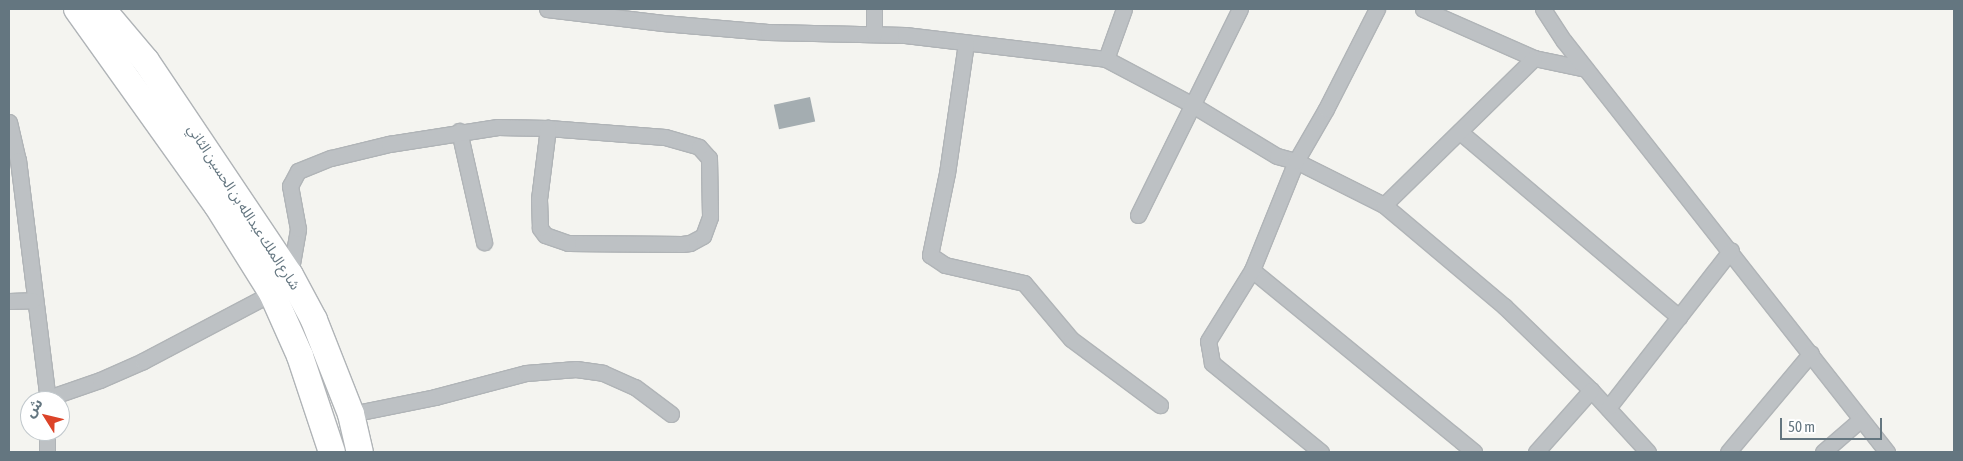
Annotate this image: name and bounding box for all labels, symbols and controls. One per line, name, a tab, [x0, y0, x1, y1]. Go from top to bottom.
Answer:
street label: شارع الملك عبدالله بن الحسين الثاني	[184, 121, 304, 293]
north arrow	[20, 391, 70, 441]
text: ش	[22, 395, 46, 420]
scale bar	[1783, 408, 1886, 440]
text: 50 m	[1788, 418, 1815, 435]

